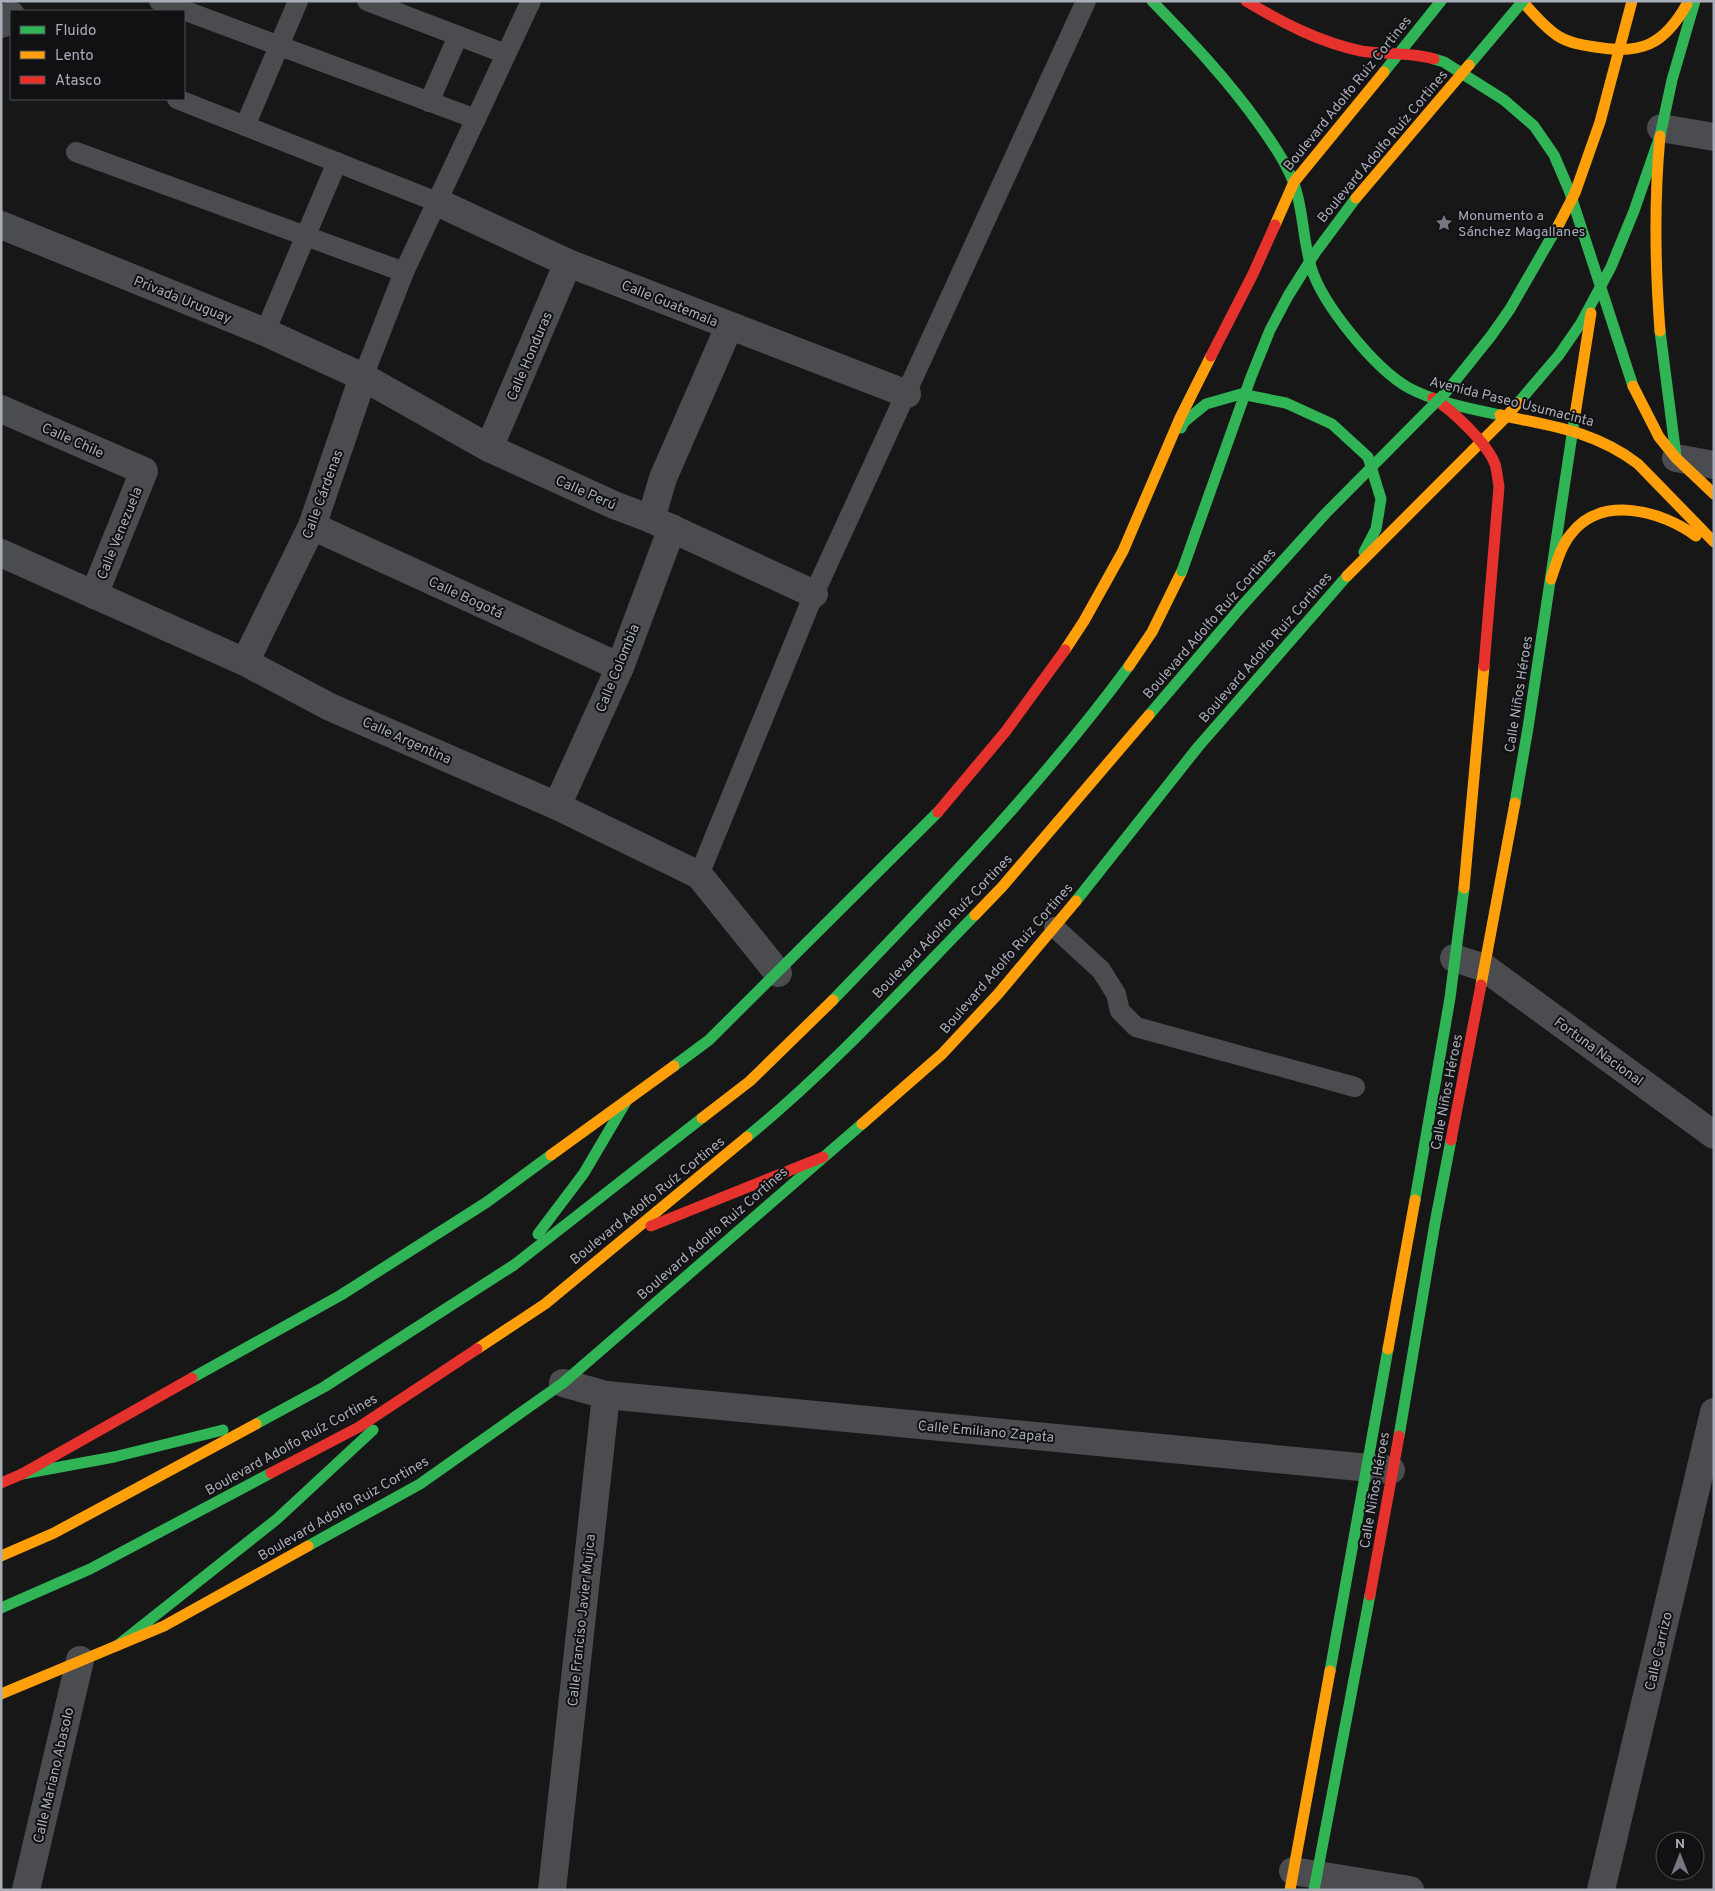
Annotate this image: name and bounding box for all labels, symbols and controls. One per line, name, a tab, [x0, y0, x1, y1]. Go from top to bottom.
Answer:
legend	[10, 10, 185, 100]
street label: Boulevard Adolfo Ruiz Cortines	[1280, 13, 1416, 175]
text: Fluido	[55, 22, 96, 41]
text: Lento	[55, 47, 94, 66]
street label: Boulevard Adolfo Ruíz Cortines	[1314, 67, 1452, 227]
text: Atasco	[55, 72, 101, 91]
place label: Monumento a Sánchez Magallanes	[1458, 208, 1585, 241]
place icon: Monumento a Sánchez Magallanes	[1434, 213, 1454, 233]
street label: Privada Uruguay	[131, 273, 234, 328]
street label: Calle Guatemala	[619, 277, 720, 331]
street label: Calle Honduras	[504, 309, 557, 404]
street label: Avenida Paseo Usumacinta	[1428, 374, 1596, 431]
street label: Calle Chile	[39, 420, 106, 463]
street label: Calle Cárdenas	[299, 448, 347, 541]
street label: Calle Perú	[553, 473, 618, 514]
street label: Calle Venezuela	[94, 485, 147, 582]
street label: Boulevard Adolfo Ruíz Cortines	[1140, 545, 1280, 703]
street label: Boulevard Adolfo Ruiz Cortines	[1196, 569, 1336, 727]
street label: Calle Bogotá	[425, 574, 505, 623]
street label: Calle Colombia	[593, 622, 644, 715]
street label: Calle Niños Héroes	[1502, 635, 1537, 754]
street label: Calle Argentina	[359, 714, 454, 769]
street label: Boulevard Adolfo Ruíz Cortines	[870, 851, 1017, 1003]
street label: Boulevard Adolfo Ruiz Cortines	[937, 880, 1077, 1038]
street label: Fortuna Nacional	[1550, 1014, 1646, 1090]
street label: Calle Niños Héroes	[1428, 1033, 1467, 1152]
street label: Boulevard Adolfo Ruíz Cortines	[567, 1133, 729, 1269]
street label: Boulevard Adolfo Ruiz Cortines	[634, 1164, 792, 1304]
street label: Boulevard Adolfo Ruíz Cortines	[203, 1391, 381, 1500]
street label: Calle Emiliano Zapata	[917, 1418, 1055, 1447]
street label: Calle Niños Héroes	[1357, 1431, 1394, 1550]
street label: Boulevard Adolfo Ruiz Cortines	[255, 1453, 432, 1565]
street label: Calle Franciso Javier Mujica	[565, 1533, 600, 1707]
street label: Calle Carrizo	[1642, 1610, 1677, 1692]
street label: Calle Mariano Abasolo	[31, 1706, 78, 1845]
north arrow	[1655, 1831, 1705, 1881]
text: N	[1675, 1836, 1685, 1853]

